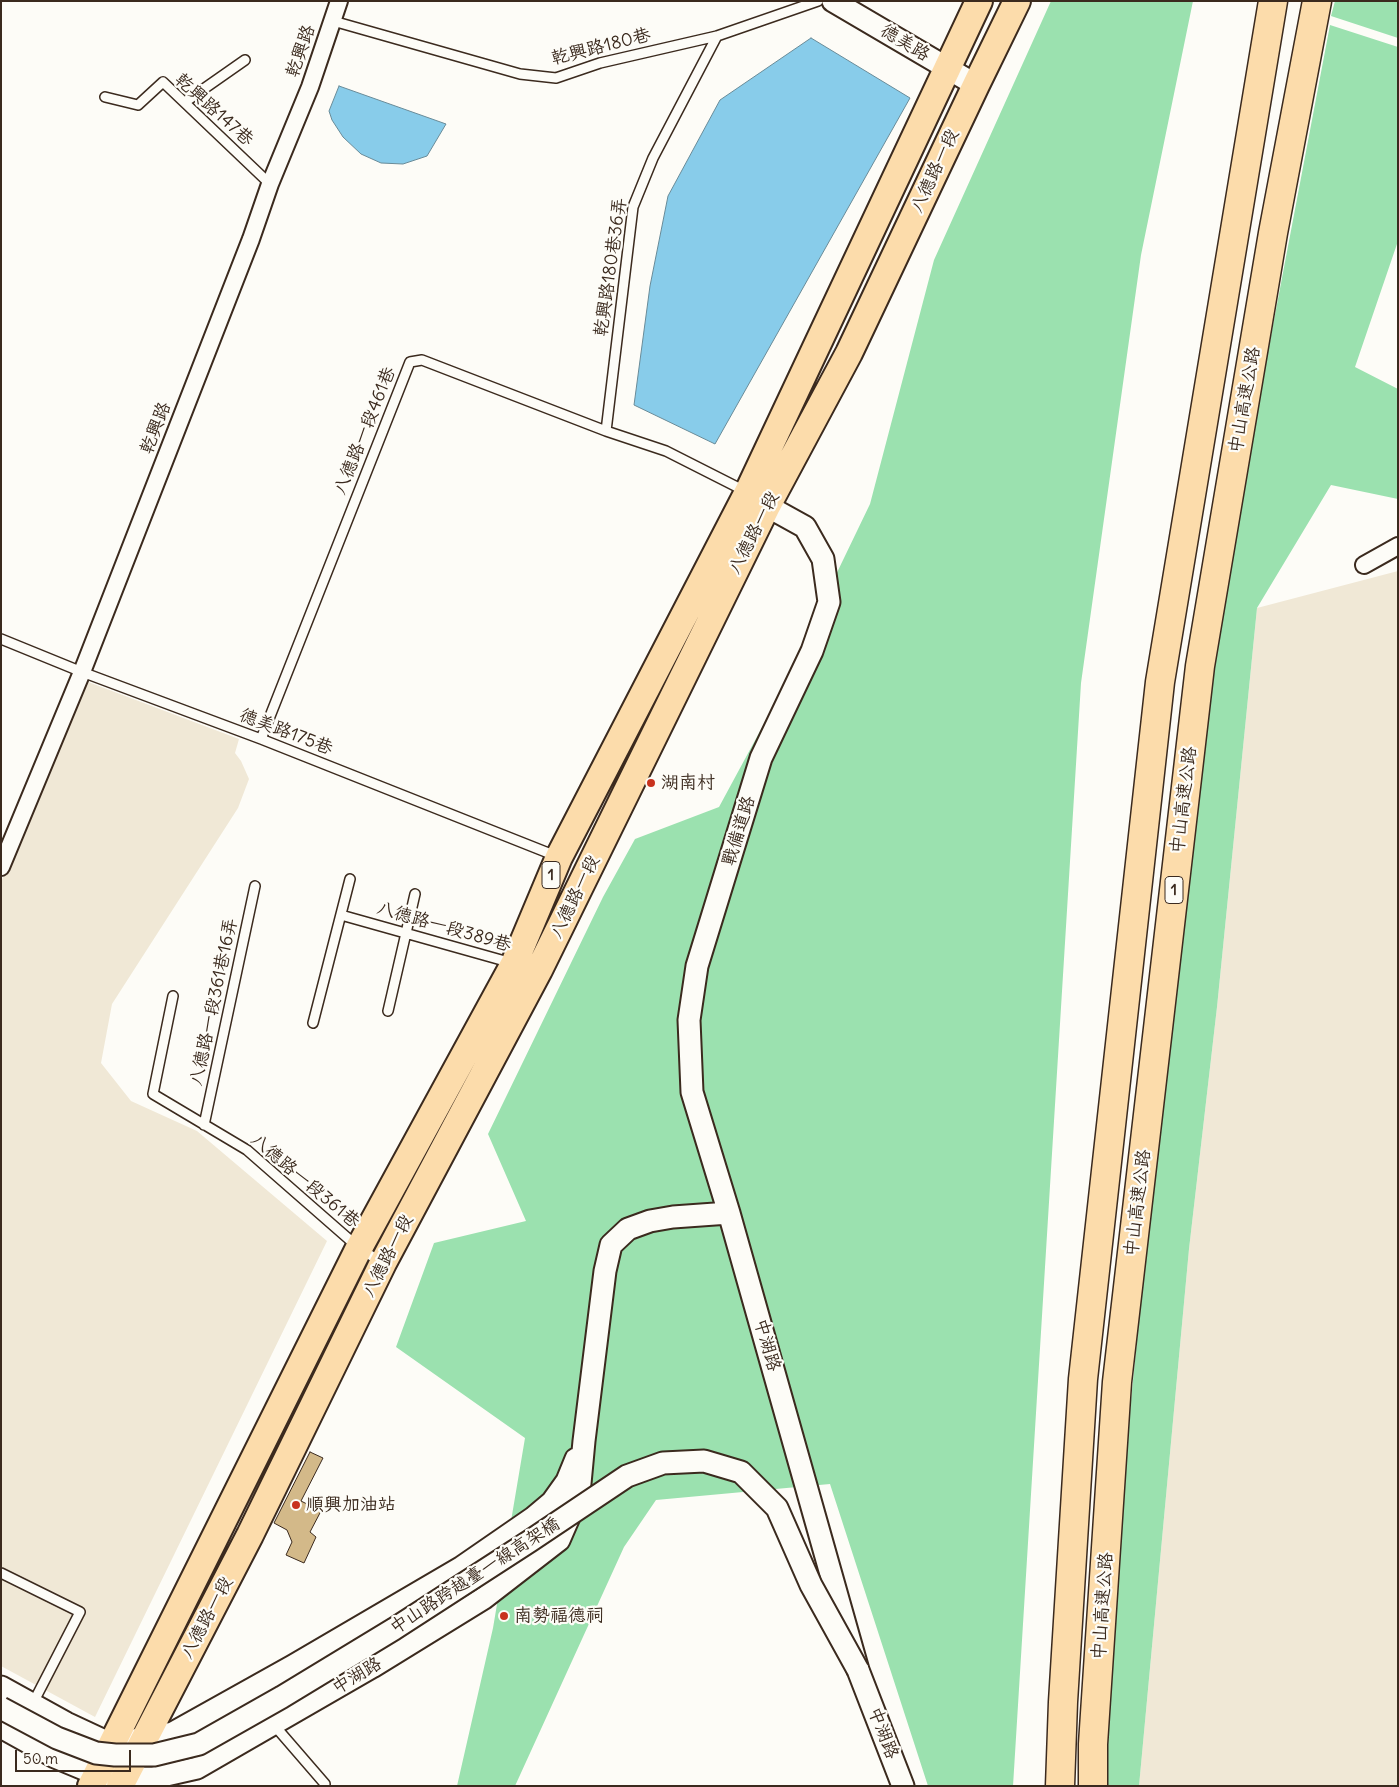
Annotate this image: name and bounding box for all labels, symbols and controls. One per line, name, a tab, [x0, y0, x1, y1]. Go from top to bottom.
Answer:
street label: 德美路	[876, 20, 934, 66]
street label: 乾興路	[282, 22, 320, 80]
street label: 乾興路180巷	[549, 24, 653, 70]
street label: 乾興路147巷	[170, 69, 258, 151]
street label: 八德路一段	[906, 126, 964, 216]
street label: 乾興路180巷36弄	[591, 196, 631, 338]
street label: 中山高速公路	[1225, 345, 1265, 455]
street label: 八德路一段461巷	[330, 364, 400, 498]
street label: 乾興路	[136, 399, 176, 457]
street label: 八德路一段	[724, 488, 784, 578]
street label: 德美路175巷	[236, 704, 336, 760]
street label: 中山高速公路	[1167, 745, 1201, 855]
place label: 湖南村	[661, 772, 715, 794]
marker: 湖南村	[645, 777, 657, 789]
street label: 戰備道路	[718, 793, 760, 869]
street label: 八德路一段	[546, 852, 604, 942]
road number: 1	[542, 862, 560, 888]
road number: 1	[1165, 876, 1183, 904]
street label: 八德路一段389巷	[374, 897, 514, 957]
street label: 八德路一段361巷16弄	[186, 916, 242, 1088]
street label: 八德路一段361巷	[246, 1129, 364, 1233]
street label: 中山高速公路	[1121, 1148, 1155, 1258]
street label: 八德路一段	[358, 1211, 418, 1301]
street label: 中湖路	[749, 1316, 785, 1374]
place label: 順興加油站	[306, 1494, 396, 1516]
marker: 順興加油站	[290, 1499, 302, 1511]
street label: 中山路跨越臺一線高架橋	[386, 1513, 564, 1639]
street label: 中山高速公路	[1088, 1551, 1118, 1661]
street label: 八德路一段	[176, 1573, 238, 1663]
place label: 南勢福德祠	[514, 1605, 604, 1627]
marker: 南勢福德祠	[498, 1610, 510, 1622]
street label: 中湖路	[328, 1653, 386, 1699]
street label: 中湖路	[863, 1704, 903, 1762]
scale bar	[18, 1740, 134, 1772]
text: 50 m	[23, 1749, 58, 1768]

